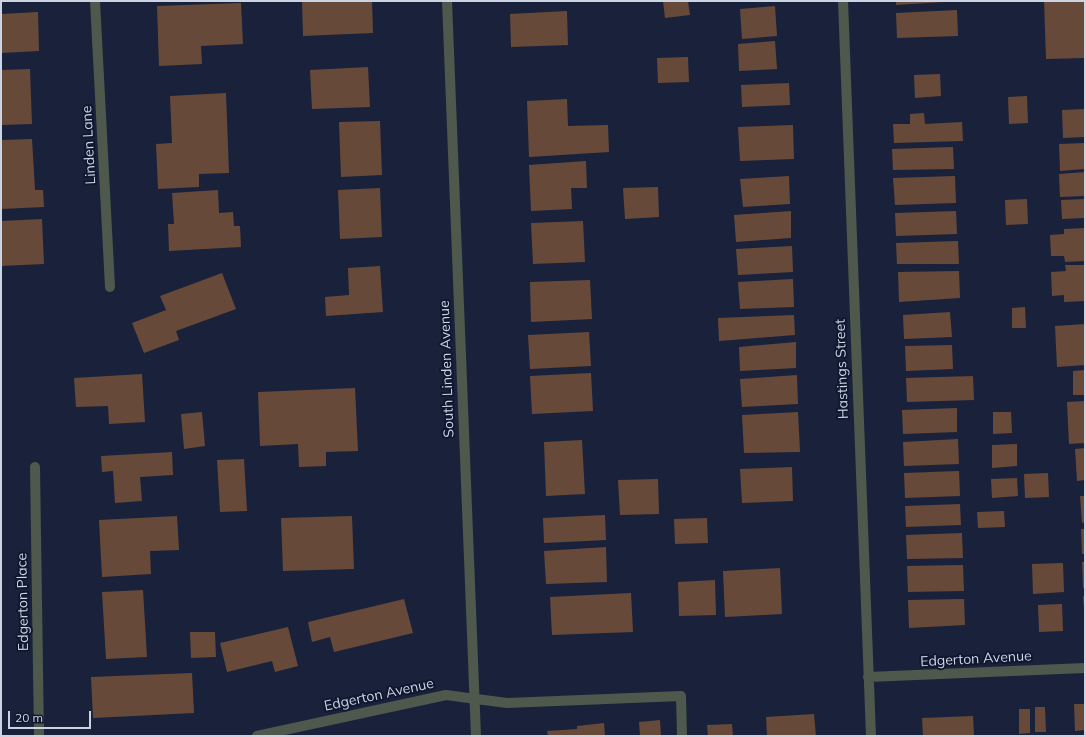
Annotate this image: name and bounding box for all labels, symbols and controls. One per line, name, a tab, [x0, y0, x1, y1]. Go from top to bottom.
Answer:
street label: Linden Lane	[79, 105, 99, 185]
street label: South Linden Avenue	[436, 300, 458, 438]
street label: Hastings Street	[832, 319, 852, 419]
street label: Edgerton Place	[14, 553, 32, 651]
street label: Edgerton Avenue	[920, 648, 1032, 670]
street label: Edgerton Avenue	[323, 675, 435, 715]
scale bar	[10, 703, 93, 729]
text: 20 m	[15, 710, 43, 725]

